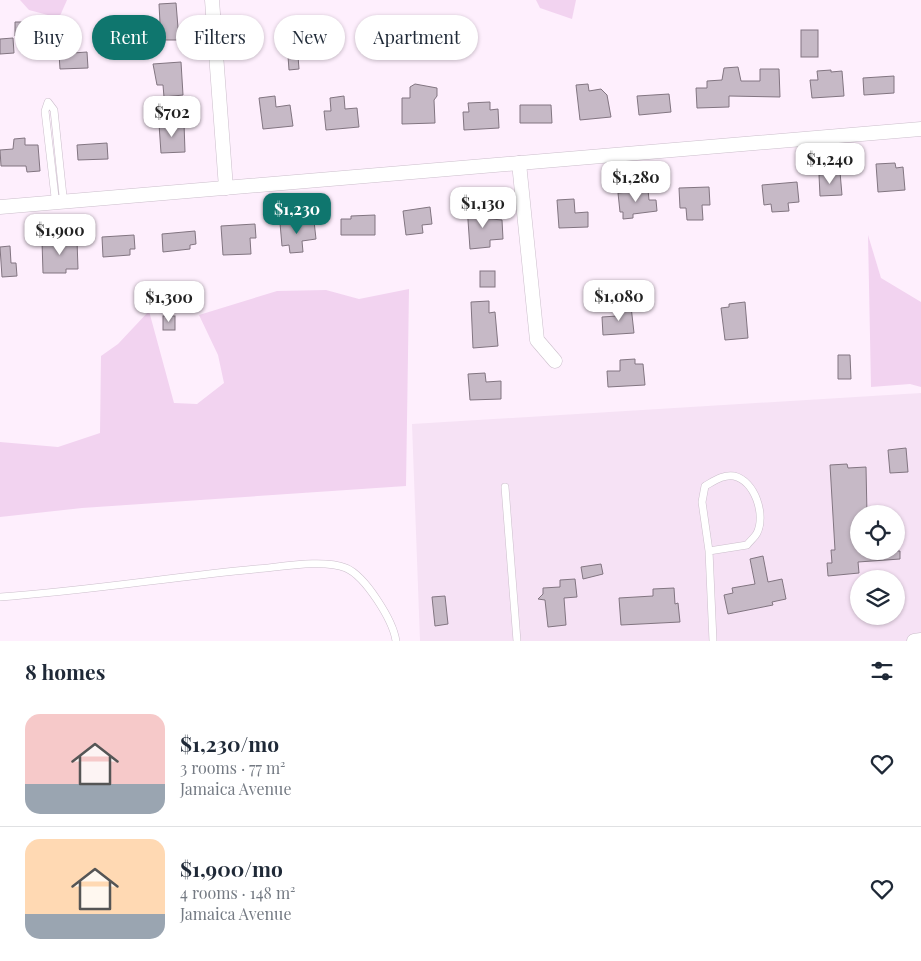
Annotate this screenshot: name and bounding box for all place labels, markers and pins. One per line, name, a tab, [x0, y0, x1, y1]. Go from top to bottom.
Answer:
pin: $702	[142, 96, 202, 138]
pin: $1,240	[789, 142, 871, 185]
pin: $1,280	[595, 160, 677, 203]
pin: $1,130	[442, 186, 524, 229]
pin: $1,230	[256, 192, 338, 235]
pin: $1,900	[19, 214, 101, 256]
pin: $1,300	[128, 280, 210, 323]
pin: $1,080	[578, 280, 660, 322]

